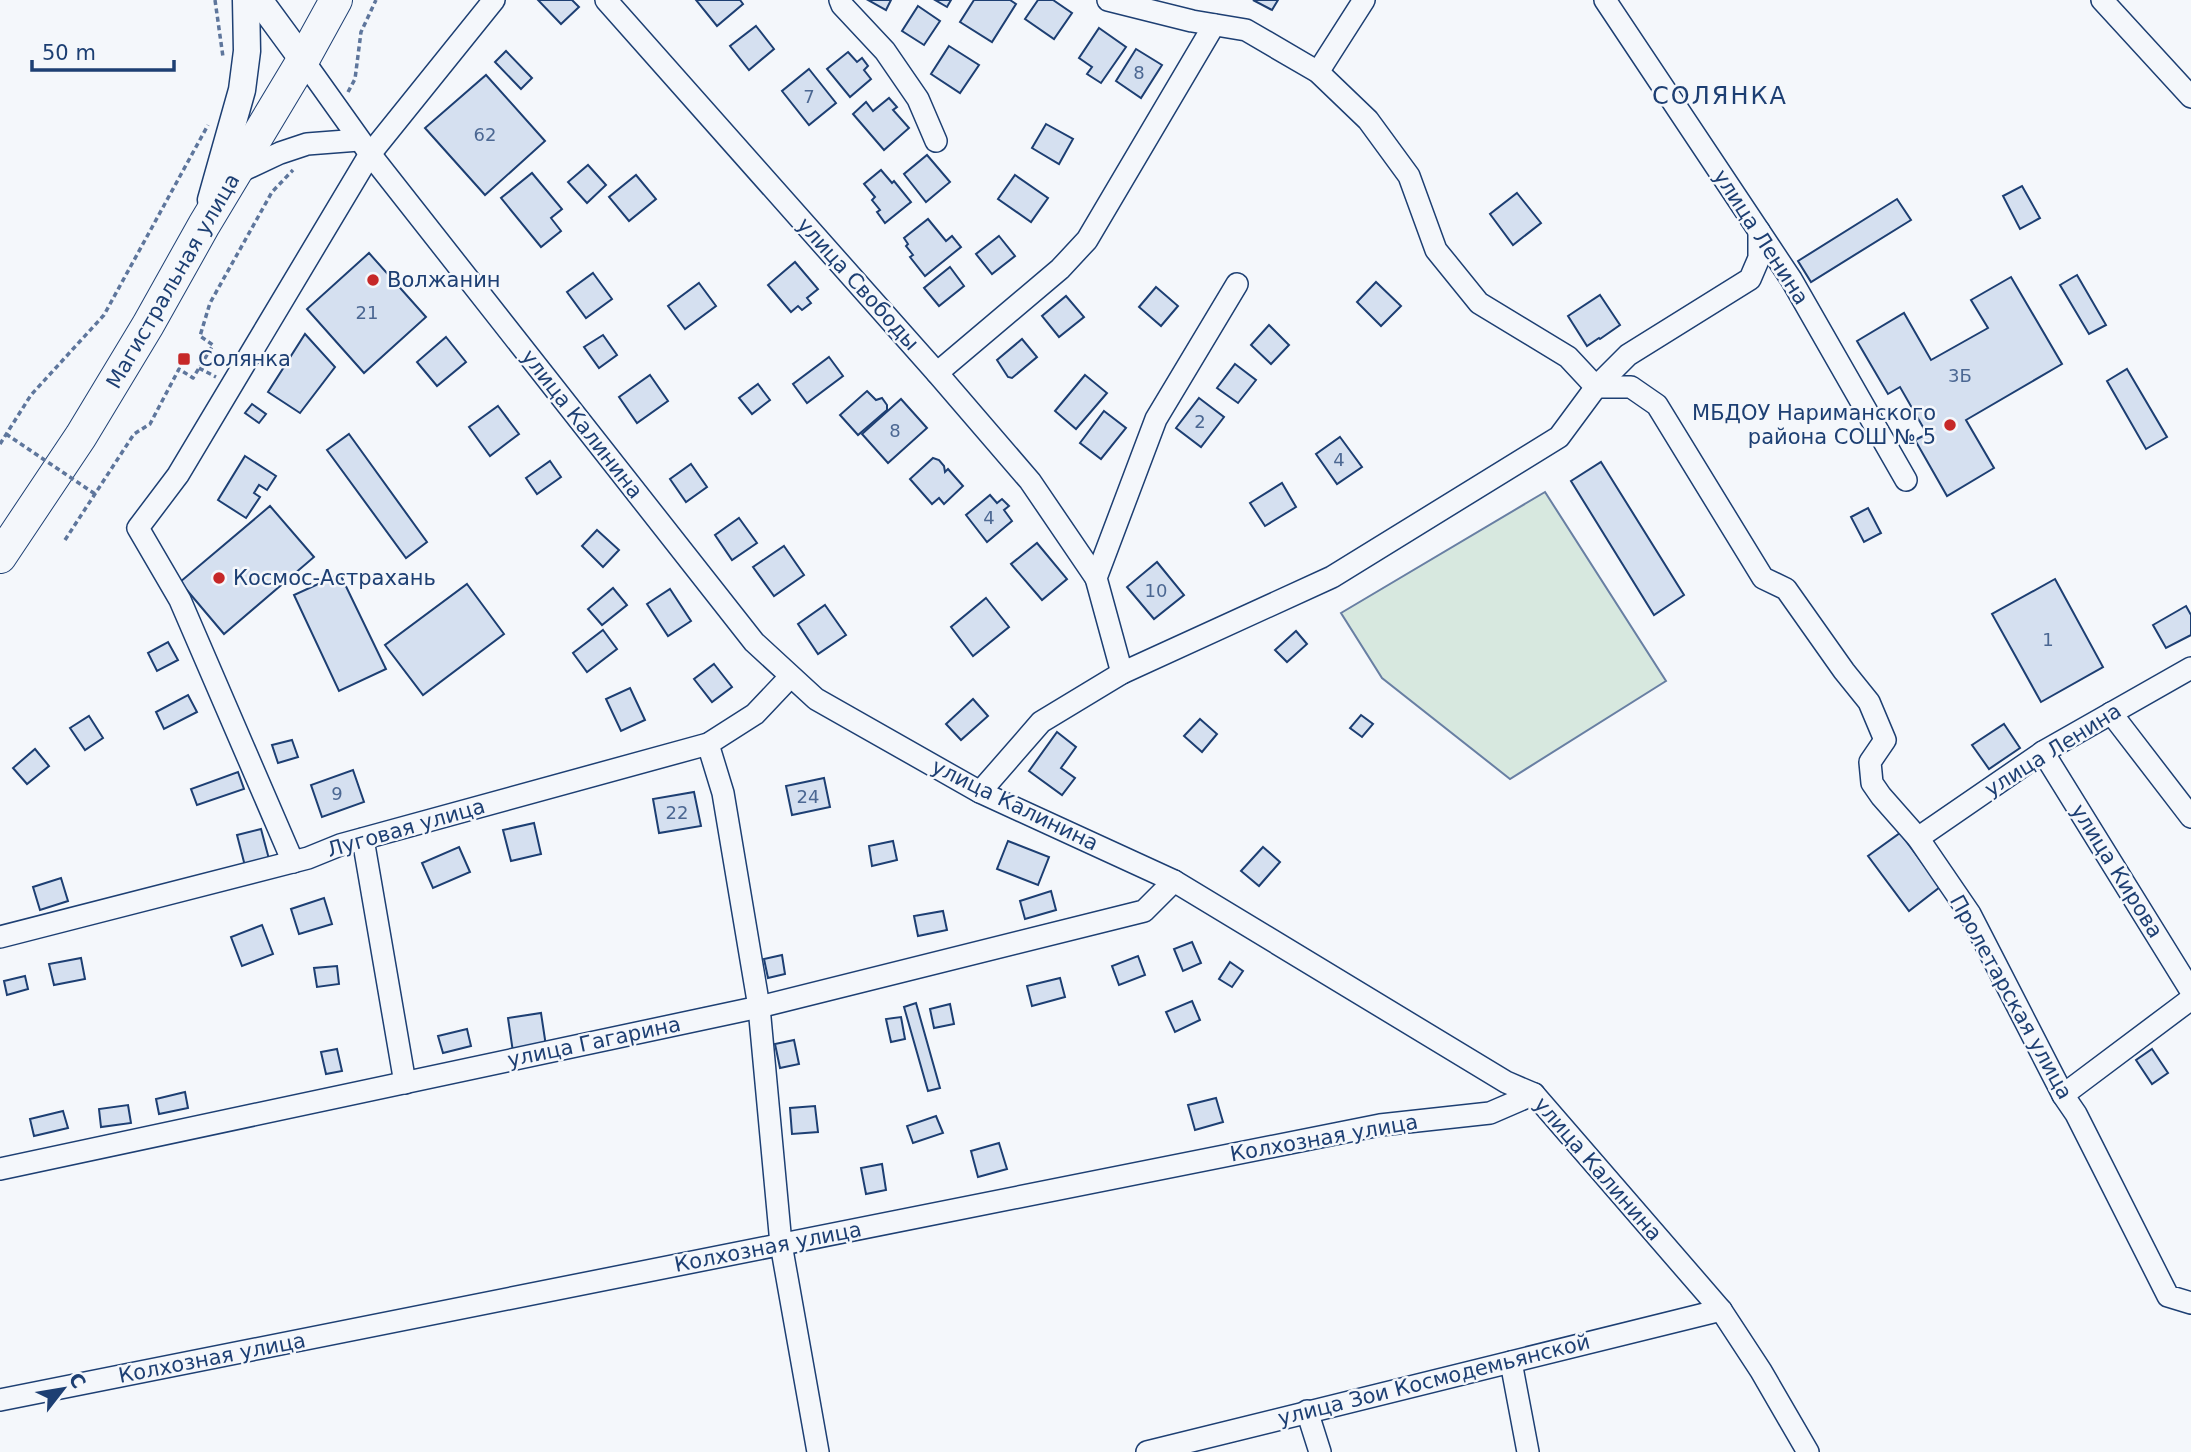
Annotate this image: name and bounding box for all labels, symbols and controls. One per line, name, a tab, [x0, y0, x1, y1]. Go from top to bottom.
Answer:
scale bar	[32, 28, 173, 72]
text: 50 m	[42, 41, 96, 65]
house number: 8	[1133, 62, 1145, 83]
district label: СОЛЯНКА	[1652, 82, 1788, 110]
house number: 7	[803, 86, 815, 107]
house number: 62	[474, 124, 496, 145]
street label: улица Ленина	[1708, 165, 1814, 309]
street label: Магистральная улица	[102, 169, 244, 393]
street label: улица Свободы	[792, 213, 924, 355]
place label: Волжанин	[387, 268, 501, 292]
marker: Волжанин	[365, 272, 381, 288]
house number: 21	[356, 302, 378, 323]
street label: улица Калинина	[516, 345, 648, 503]
place label: Солянка	[198, 347, 291, 371]
marker: Солянка	[176, 351, 192, 367]
house number: 3Б	[1948, 365, 1972, 386]
place label: МБДОУ Нариманского района СОШ № 5	[1692, 401, 1936, 449]
house number: 2	[1194, 411, 1206, 432]
marker: МБДОУ Нариманского района СОШ № 5	[1942, 417, 1958, 433]
house number: 8	[889, 420, 901, 441]
house number: 4	[1333, 449, 1345, 470]
house number: 4	[983, 507, 995, 528]
place label: Космос-Астрахань	[233, 566, 436, 590]
marker: Космос-Астрахань	[211, 570, 227, 586]
house number: 10	[1145, 580, 1167, 601]
house number: 1	[2042, 629, 2054, 650]
street label: улица Ленина	[1980, 698, 2126, 802]
street label: улица Калинина	[928, 754, 1102, 856]
house number: 9	[331, 783, 343, 804]
house number: 24	[797, 786, 819, 807]
street label: Луговая улица	[324, 794, 488, 862]
street label: улица Кирова	[2066, 800, 2168, 942]
house number: 22	[666, 802, 688, 823]
street label: Пролетарская улица	[1945, 891, 2077, 1103]
street label: улица Гагарина	[505, 1012, 683, 1072]
street label: улица Калинина	[1529, 1092, 1667, 1246]
street label: Колхозная улица	[1228, 1110, 1420, 1166]
street label: Колхозная улица	[672, 1217, 864, 1277]
street label: Колхозная улица	[116, 1328, 308, 1388]
street label: улица Зои Космодемьянской	[1276, 1330, 1592, 1430]
north arrow	[28, 1354, 98, 1424]
text: С	[65, 1369, 91, 1392]

